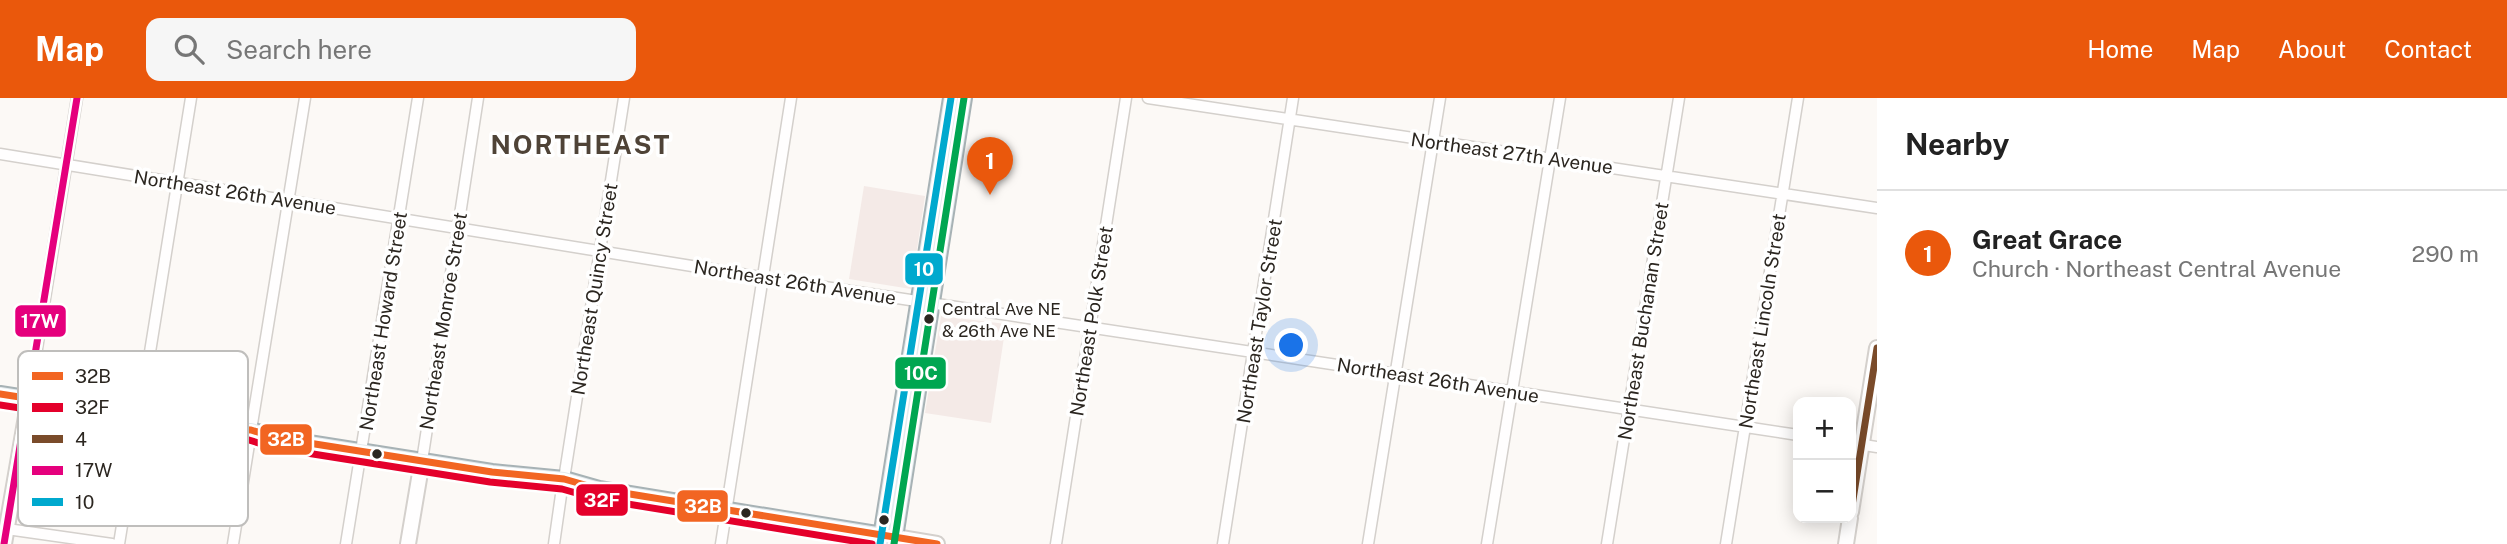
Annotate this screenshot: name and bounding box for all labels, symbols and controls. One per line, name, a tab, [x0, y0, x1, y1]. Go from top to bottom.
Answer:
search box	[146, 18, 636, 81]
text: Map	[35, 30, 104, 68]
icon: search	[170, 30, 208, 68]
text: Search here	[226, 34, 372, 65]
text: Home	[2087, 35, 2153, 63]
text: Map	[2191, 35, 2240, 63]
text: About	[2278, 35, 2346, 63]
text: Contact	[2384, 35, 2472, 63]
text: Nearby	[1905, 126, 2009, 162]
street label: Northeast 27th Avenue	[1410, 128, 1614, 178]
district label: NORTHEAST	[491, 129, 671, 160]
pin: 1	[967, 137, 1013, 195]
street label: Northeast 26th Avenue	[132, 165, 338, 219]
street label: Northeast Quincy Street	[566, 181, 622, 397]
street label: Northeast Buchanan Street	[1613, 200, 1673, 442]
street label: Northeast Howard Street	[355, 210, 411, 432]
street label: Northeast Monroe Street	[415, 211, 471, 431]
street label: Northeast Lincoln Street	[1734, 212, 1790, 430]
street label: Northeast Taylor Street	[1232, 217, 1286, 425]
street label: Northeast Polk Street	[1065, 224, 1117, 418]
text: Great Grace	[1972, 224, 2122, 255]
text: 1	[1923, 240, 1933, 267]
text: 290 m	[2412, 240, 2479, 267]
line badge: 10	[904, 252, 944, 286]
street label: Northeast 26th Avenue	[692, 255, 898, 309]
text: Church · Northeast Central Avenue	[1972, 255, 2341, 282]
text: 10	[914, 258, 934, 280]
place label: Central Ave NE & 26th Ave NE	[942, 299, 1061, 341]
line badge: 17W	[14, 304, 67, 338]
text: 17W	[21, 310, 60, 332]
marker: Central Ave NE & 26th Ave NE	[922, 312, 936, 326]
your location	[1274, 328, 1308, 362]
legend	[18, 351, 248, 526]
street label: Northeast 26th Avenue	[1335, 353, 1541, 407]
line badge: 10C	[894, 356, 947, 390]
text: 10C	[904, 362, 938, 384]
text: 32B	[75, 365, 111, 387]
text: 32F	[75, 396, 110, 418]
map controls	[1793, 397, 1856, 523]
button: +	[1793, 397, 1856, 460]
line badge: 32B	[259, 423, 313, 456]
text: 4	[75, 428, 87, 450]
text: 32B	[267, 428, 305, 450]
unlabelled marker	[370, 447, 384, 461]
text: 17W	[75, 459, 112, 481]
button: −	[1793, 460, 1856, 523]
line badge: 32F	[575, 483, 629, 517]
text: 32F	[584, 489, 620, 511]
line badge: 32B	[676, 489, 729, 523]
text: 10	[75, 491, 94, 513]
text: 32B	[684, 495, 722, 517]
unlabelled marker	[739, 506, 753, 520]
unlabelled marker	[877, 513, 891, 527]

